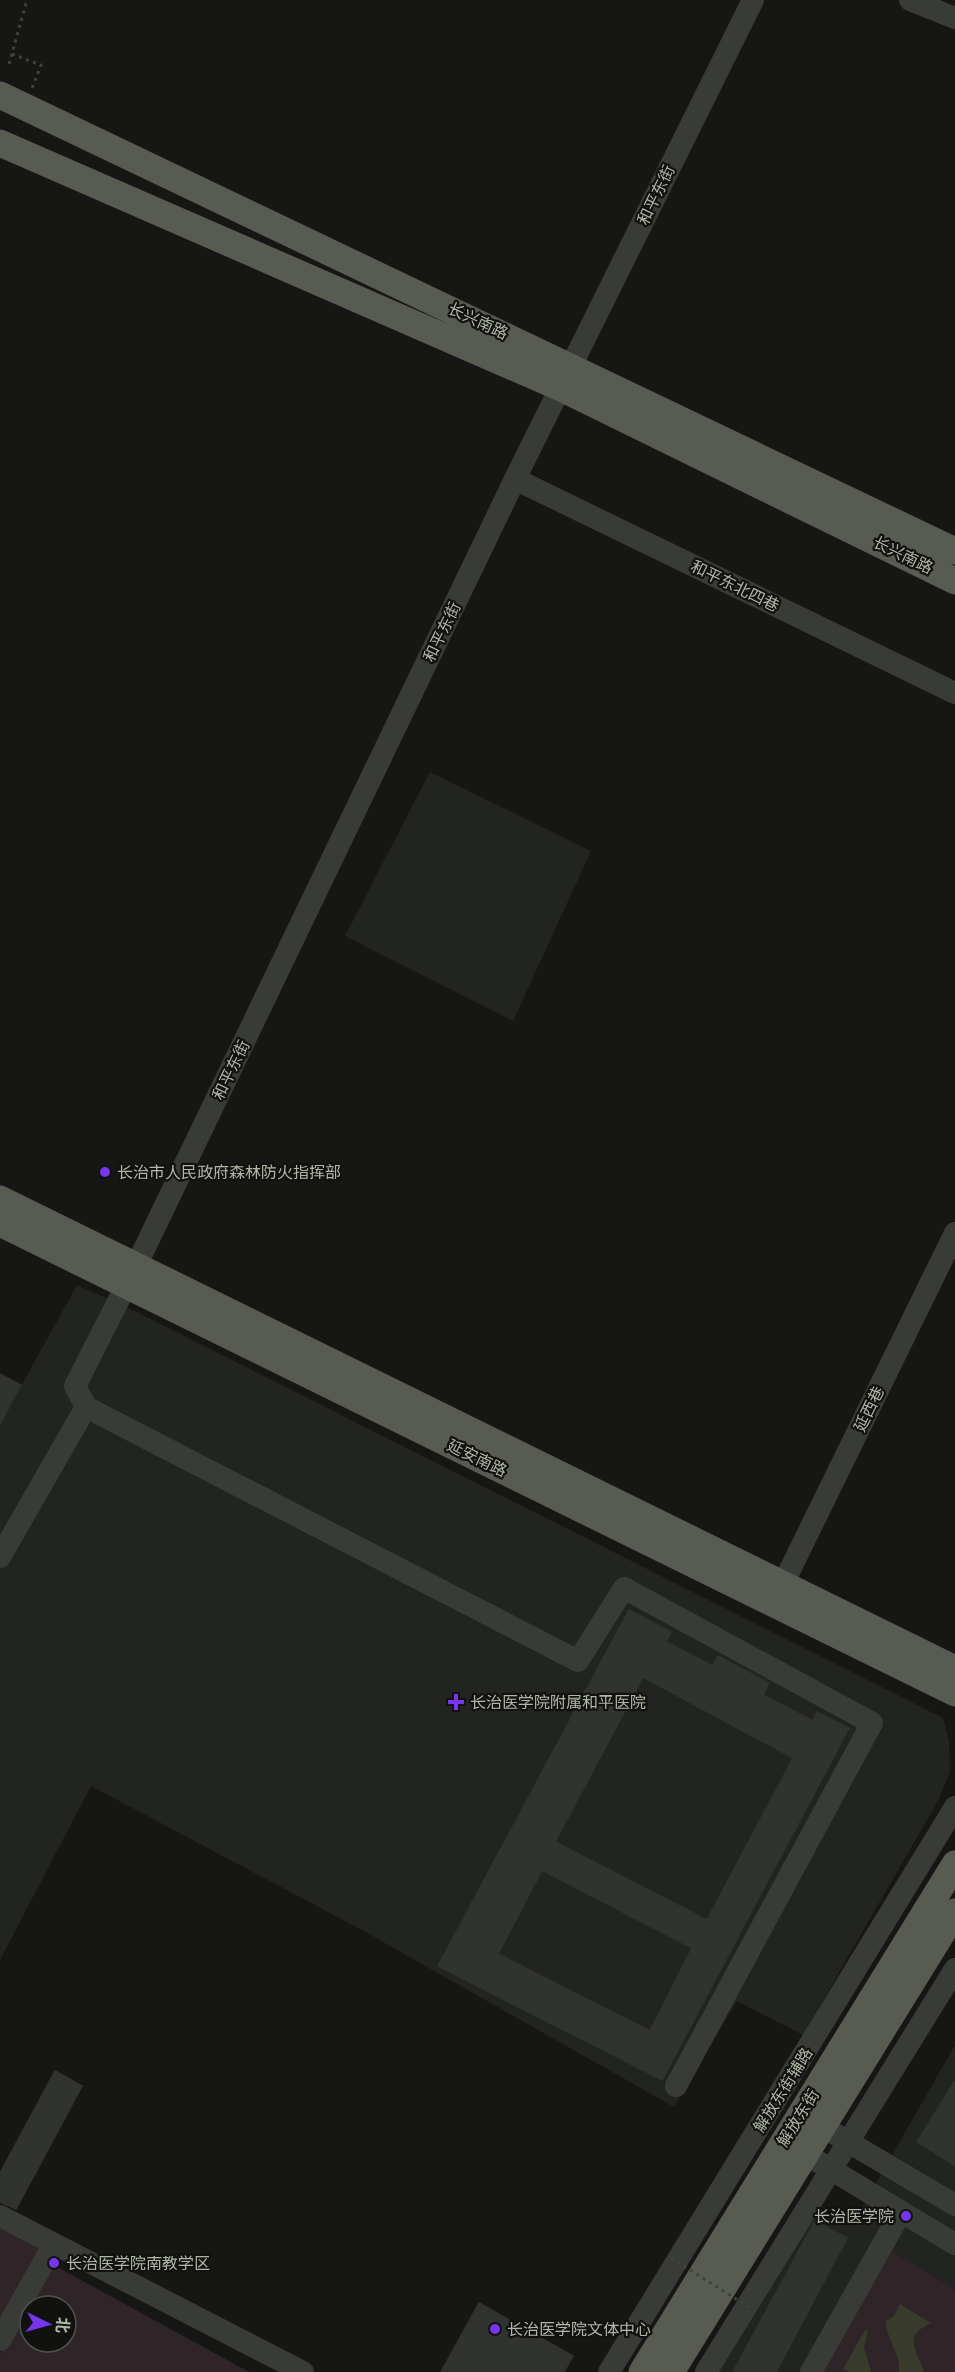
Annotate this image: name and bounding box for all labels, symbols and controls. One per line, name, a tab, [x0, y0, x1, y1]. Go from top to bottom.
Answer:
street label: 和平东街	[633, 162, 679, 228]
street label: 长兴南路	[445, 298, 511, 344]
street label: 长兴南路	[870, 532, 936, 578]
street label: 和平东北四巷	[687, 556, 783, 616]
street label: 和平东街	[419, 599, 465, 665]
street label: 和平东街	[208, 1037, 254, 1103]
place label: 长治市人民政府森林防火指挥部	[117, 1162, 341, 1183]
marker: 长治市人民政府森林防火指挥部	[98, 1165, 112, 1179]
street label: 延西巷	[849, 1383, 889, 1435]
street label: 延安南路	[444, 1435, 510, 1481]
place label: 长治医学院附属和平医院	[470, 1692, 646, 1713]
marker: 长治医学院附属和平医院	[447, 1693, 465, 1711]
street label: 解放东街辅路	[749, 2044, 817, 2136]
street label: 解放东街	[773, 2086, 823, 2150]
place label: 长治医学院	[814, 2206, 894, 2227]
marker: 长治医学院	[899, 2209, 913, 2223]
place label: 长治医学院南教学区	[66, 2253, 210, 2274]
marker: 长治医学院南教学区	[47, 2256, 61, 2270]
north arrow	[18, 2294, 78, 2354]
text: 北	[51, 2316, 74, 2334]
place label: 长治医学院文体中心	[507, 2319, 651, 2340]
marker: 长治医学院文体中心	[488, 2322, 502, 2336]

